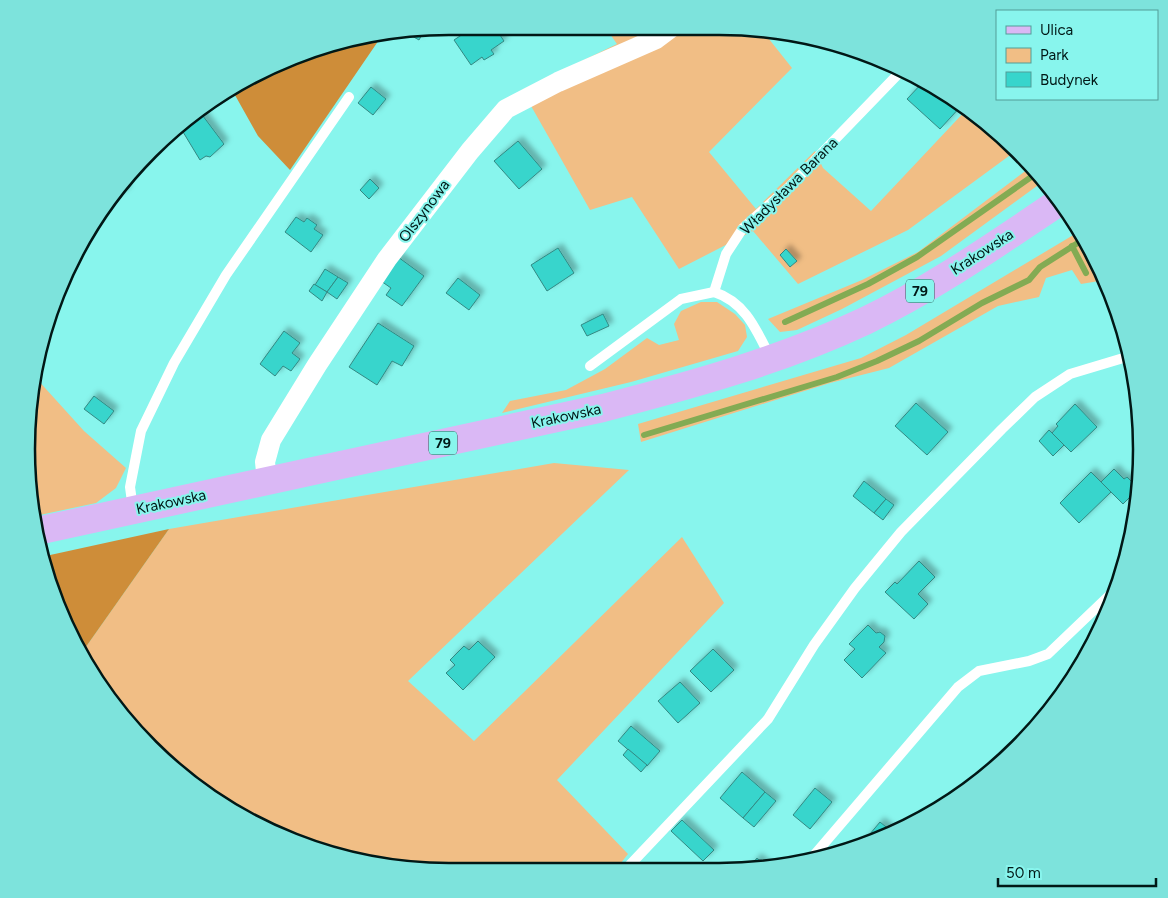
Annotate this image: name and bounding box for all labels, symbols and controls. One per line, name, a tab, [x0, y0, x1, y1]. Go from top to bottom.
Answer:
legend	[996, 10, 1158, 100]
text: Ulica	[1040, 21, 1073, 39]
text: Park	[1040, 46, 1069, 64]
text: Budynek	[1040, 71, 1099, 89]
street label: Władysława Barana	[737, 134, 841, 238]
street label: Olszynowa	[395, 176, 453, 246]
street label: Krakowska	[947, 225, 1017, 279]
road number: 79	[906, 280, 934, 302]
street label: Krakowska	[529, 400, 603, 432]
road number: 79	[429, 432, 457, 454]
street label: Krakowska	[134, 486, 208, 518]
scale bar	[998, 856, 1156, 888]
text: 50 m	[1006, 864, 1041, 882]

